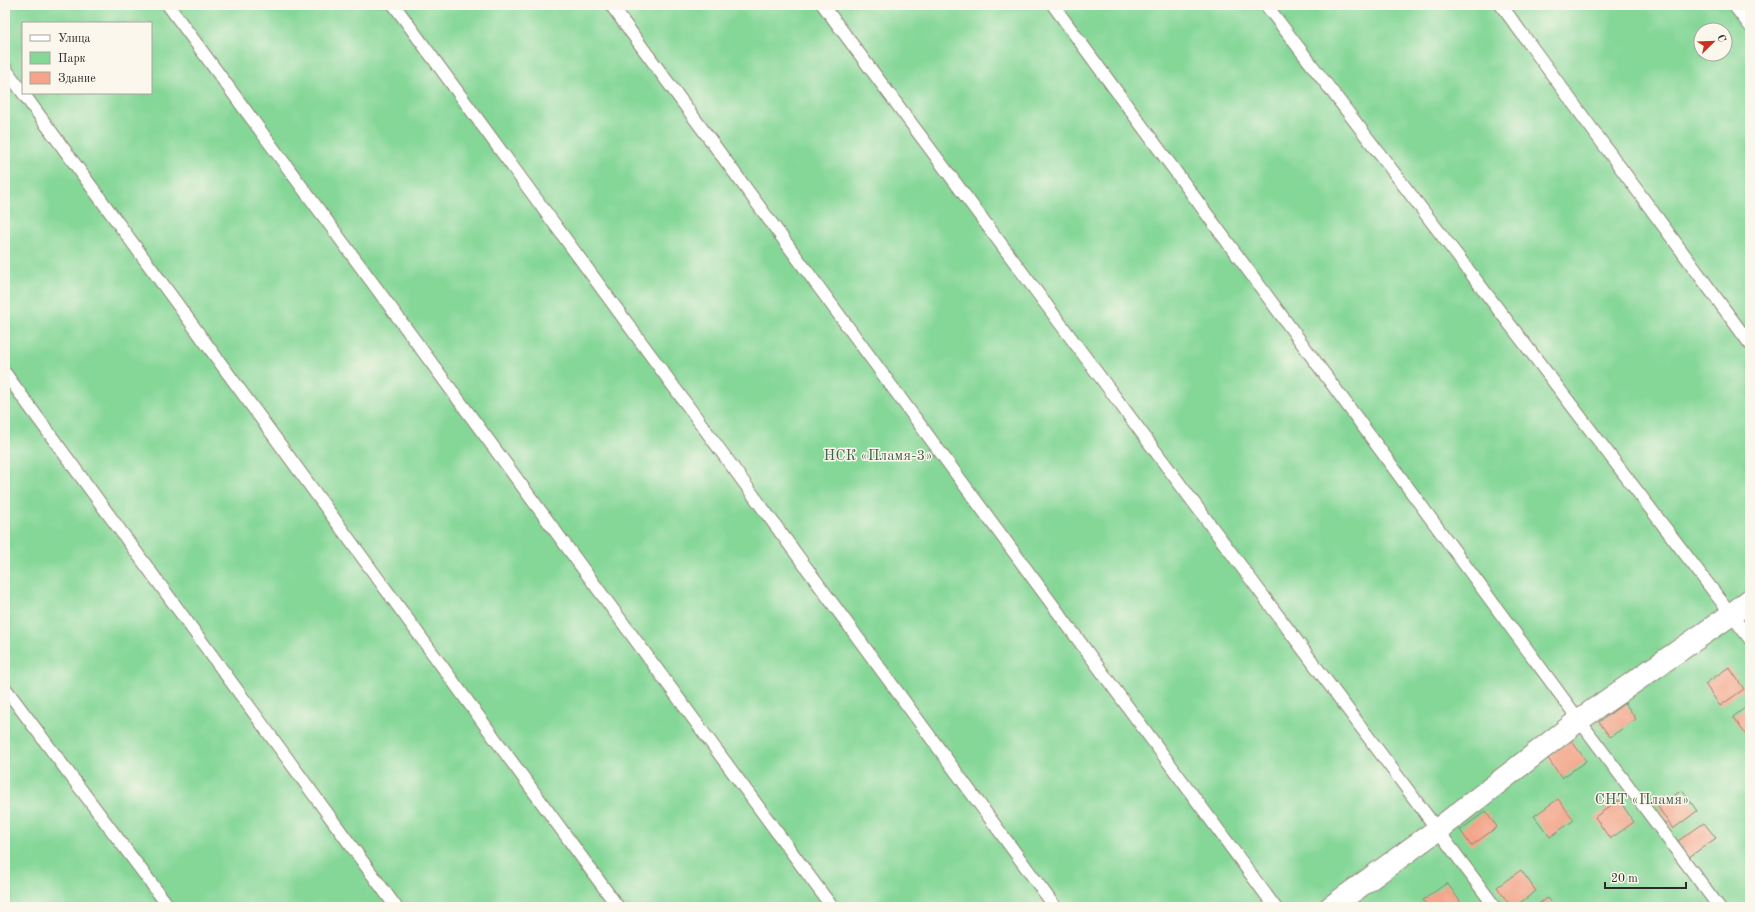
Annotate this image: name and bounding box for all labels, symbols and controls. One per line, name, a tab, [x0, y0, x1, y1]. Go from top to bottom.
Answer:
legend	[22, 22, 152, 94]
north arrow	[1693, 22, 1733, 62]
text: Улица	[58, 33, 91, 45]
text: С	[1714, 33, 1727, 44]
text: Парк	[58, 53, 86, 65]
text: Здание	[58, 73, 96, 85]
park label: НСК «Пламя-3»	[824, 449, 932, 464]
park label: СНТ «Пламя»	[1595, 793, 1689, 808]
scale bar	[1605, 864, 1686, 890]
text: 20 m	[1611, 873, 1638, 885]

